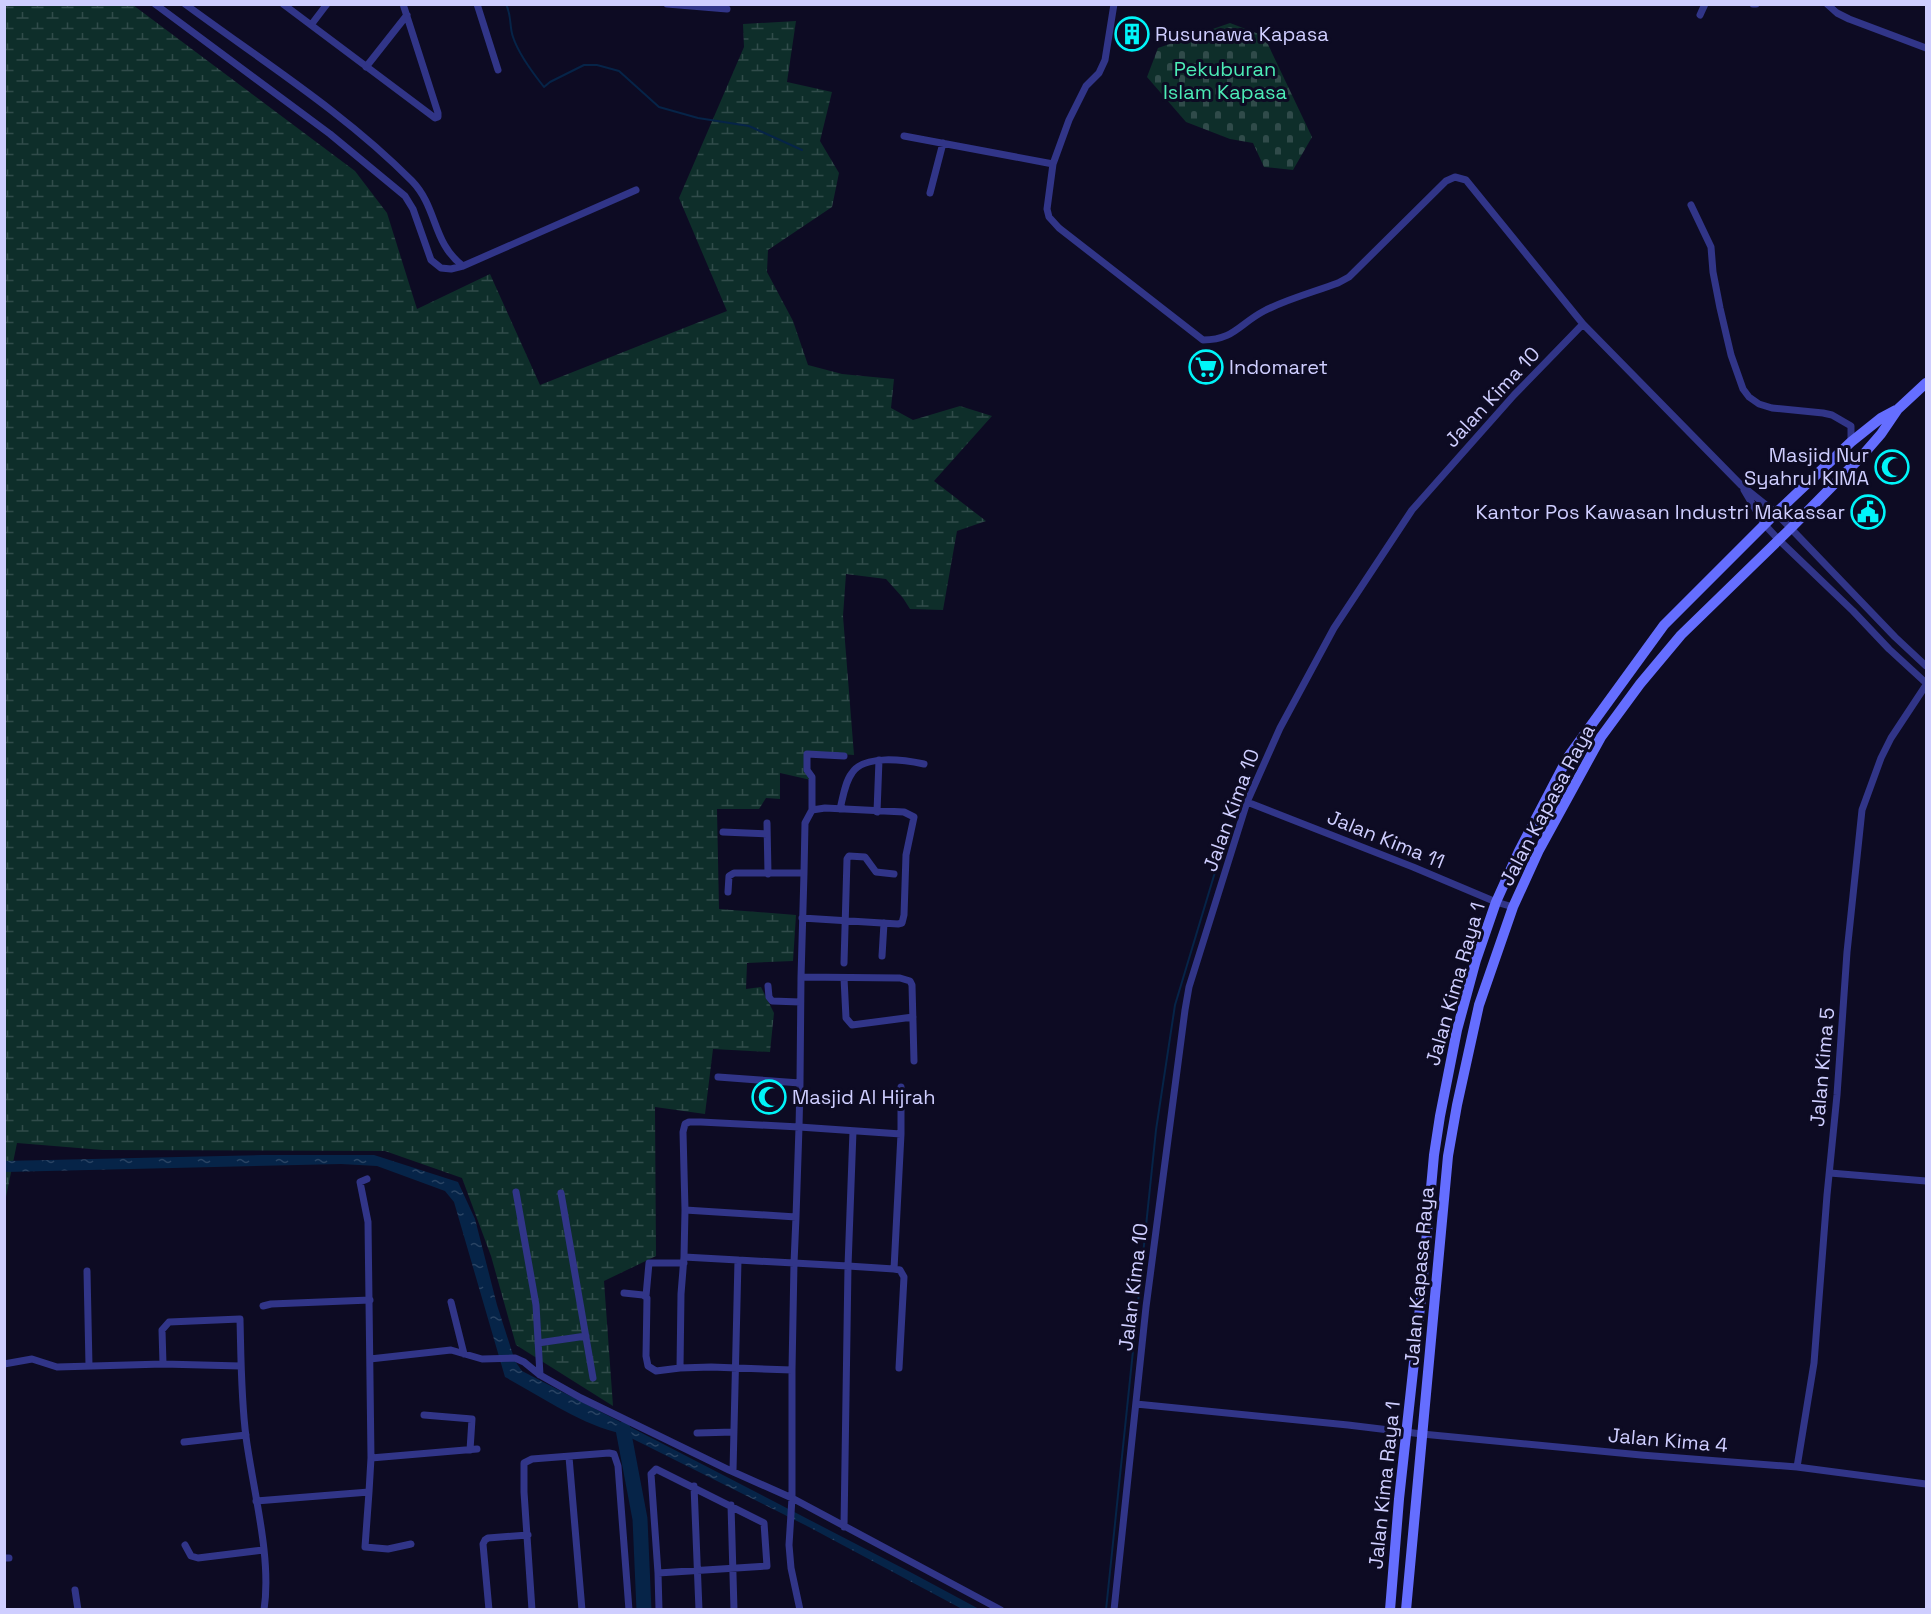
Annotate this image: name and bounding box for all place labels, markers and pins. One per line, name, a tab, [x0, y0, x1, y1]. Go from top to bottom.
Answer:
building icon: Rusunawa Kapasa	[1114, 16, 1150, 52]
place label: Rusunawa Kapasa	[1155, 21, 1329, 47]
supermarket icon: Indomaret	[1188, 349, 1224, 385]
place label: Indomaret	[1229, 354, 1328, 380]
place label: Masjid Nur Syahrul KIMA	[1744, 442, 1869, 491]
mosque icon: Masjid Nur Syahrul KIMA	[1874, 449, 1910, 485]
public building icon: Kantor Pos Kawasan Industri Makassar	[1850, 494, 1886, 530]
place label: Kantor Pos Kawasan Industri Makassar	[1475, 499, 1845, 525]
mosque icon: Masjid Al Hijrah	[751, 1079, 787, 1115]
place label: Masjid Al Hijrah	[792, 1084, 935, 1110]

